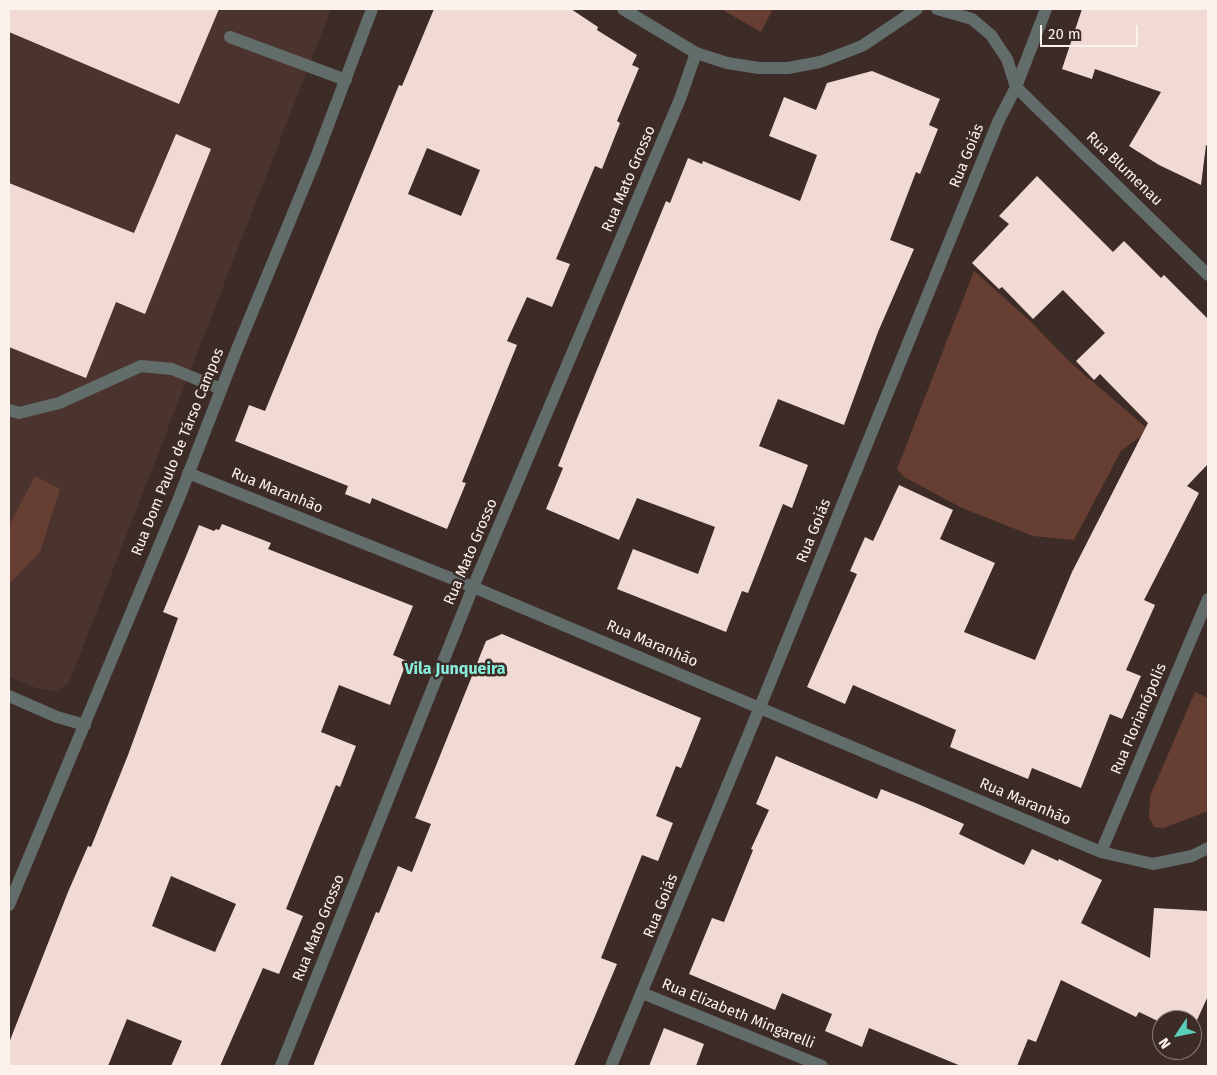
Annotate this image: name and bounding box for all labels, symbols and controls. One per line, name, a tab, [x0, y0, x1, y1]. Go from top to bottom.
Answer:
scale bar	[1042, 15, 1140, 47]
text: 20 m	[1048, 25, 1081, 43]
street label: Rua Goiás	[946, 121, 988, 191]
street label: Rua Mato Grosso	[598, 123, 660, 235]
street label: Rua Blumenau	[1082, 128, 1166, 210]
street label: Rua Dom Paulo de Társo Campos	[128, 345, 228, 559]
street label: Rua Maranhão	[228, 464, 326, 518]
street label: Rua Mato Grosso	[440, 496, 502, 608]
street label: Rua Goiás	[793, 496, 835, 566]
street label: Rua Maranhão	[604, 617, 700, 671]
district label: Vila Junqueira	[404, 660, 506, 680]
street label: Rua Florianópolis	[1107, 661, 1171, 777]
street label: Rua Maranhão	[977, 775, 1073, 829]
street label: Rua Goiás	[640, 871, 682, 941]
street label: Rua Mato Grosso	[289, 872, 349, 984]
street label: Rua Elizabeth Mingarelli	[659, 975, 817, 1053]
north arrow	[1152, 1010, 1202, 1060]
text: N	[1155, 1035, 1175, 1052]

